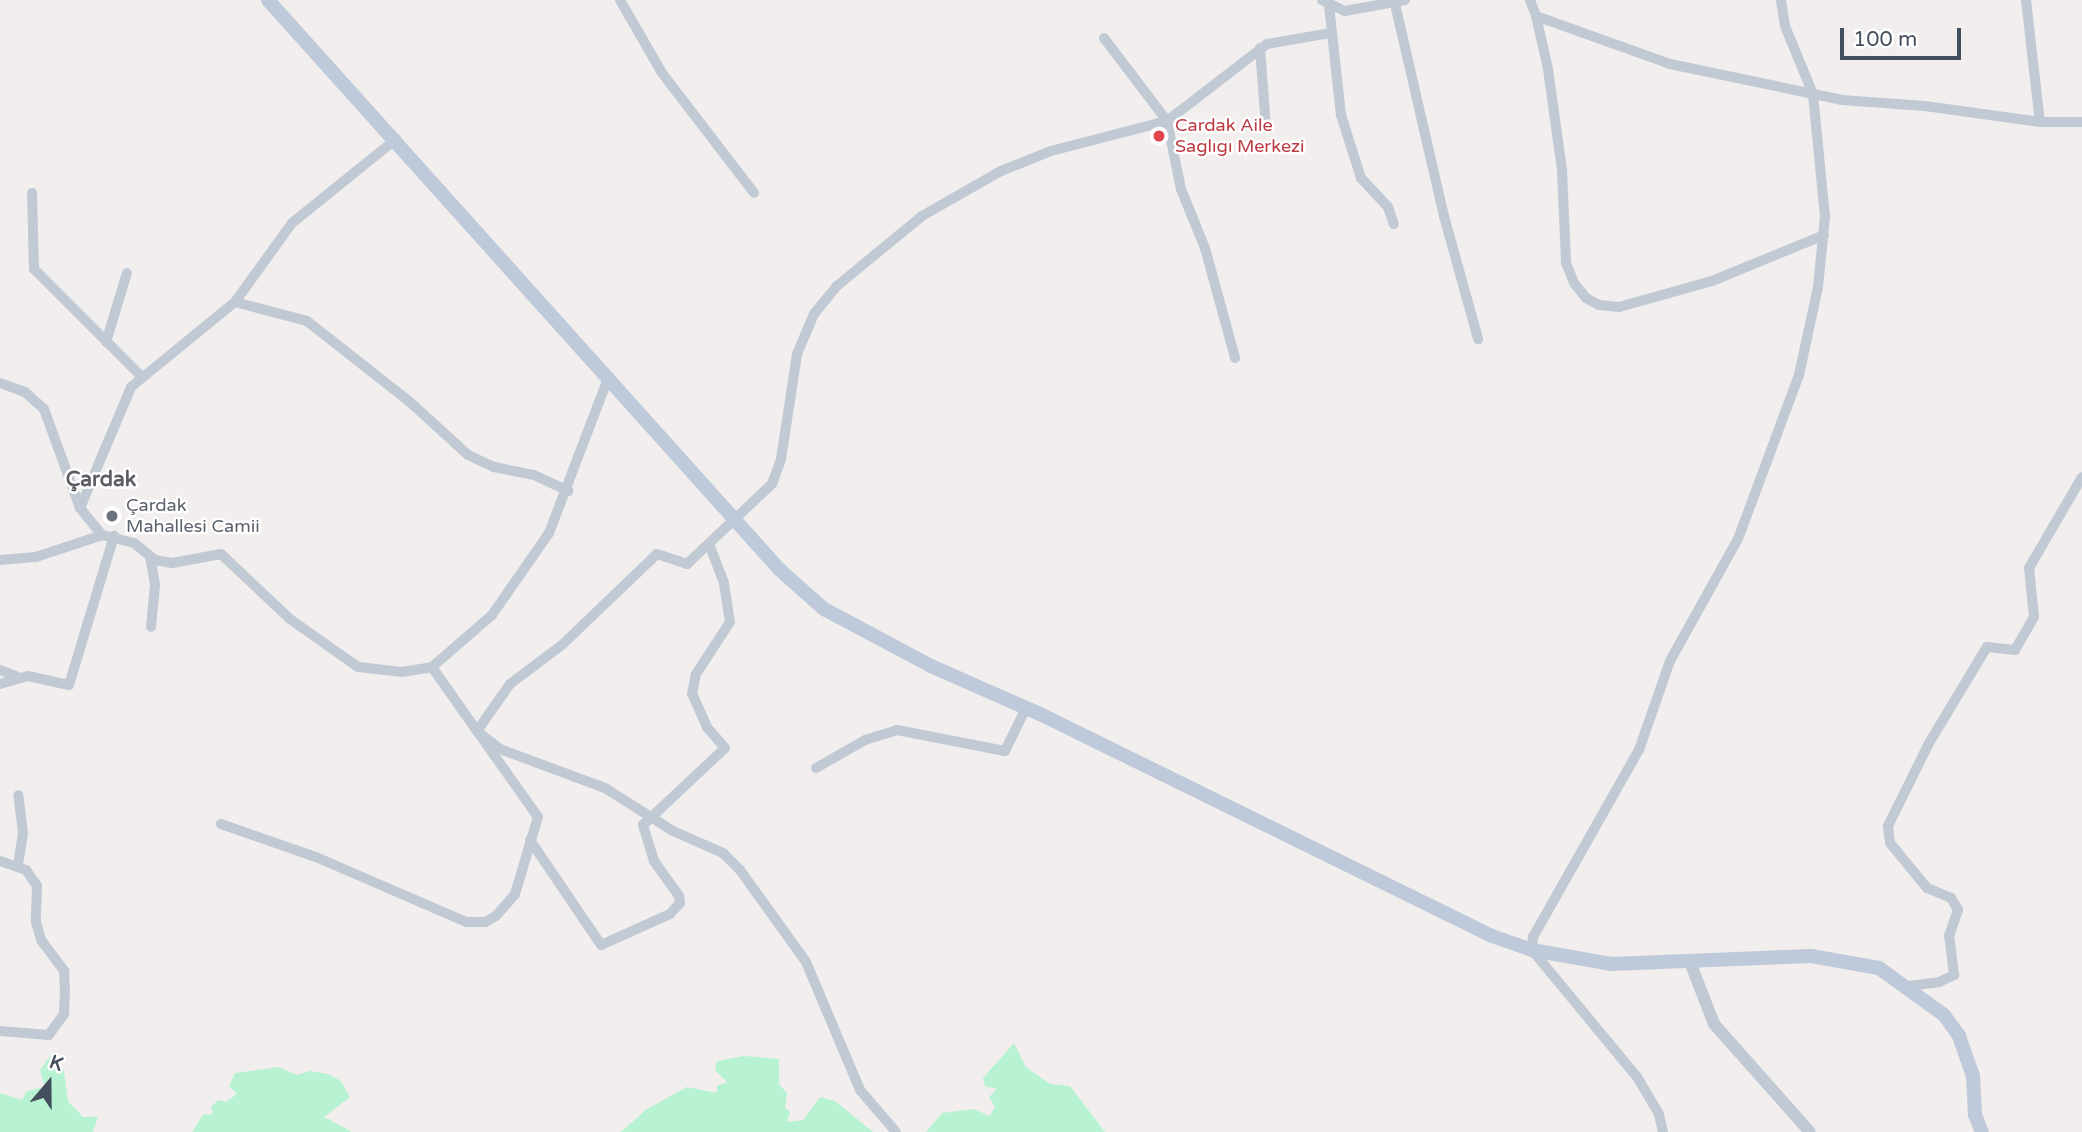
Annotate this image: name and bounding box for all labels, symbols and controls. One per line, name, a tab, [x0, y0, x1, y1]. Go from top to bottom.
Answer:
scale bar	[1844, 14, 1965, 58]
text: 100 m	[1853, 27, 1917, 52]
place label: Cardak Aile Saglıgı Merkezi	[1175, 115, 1305, 158]
marker: Cardak Aile Saglıgı Merkezi	[1149, 126, 1169, 146]
district label: Çardak	[66, 467, 136, 493]
place label: Çardak Mahallesi Camii	[126, 495, 260, 538]
marker: Çardak Mahallesi Camii	[104, 508, 120, 524]
north arrow	[14, 1048, 84, 1118]
text: K	[46, 1051, 66, 1076]

